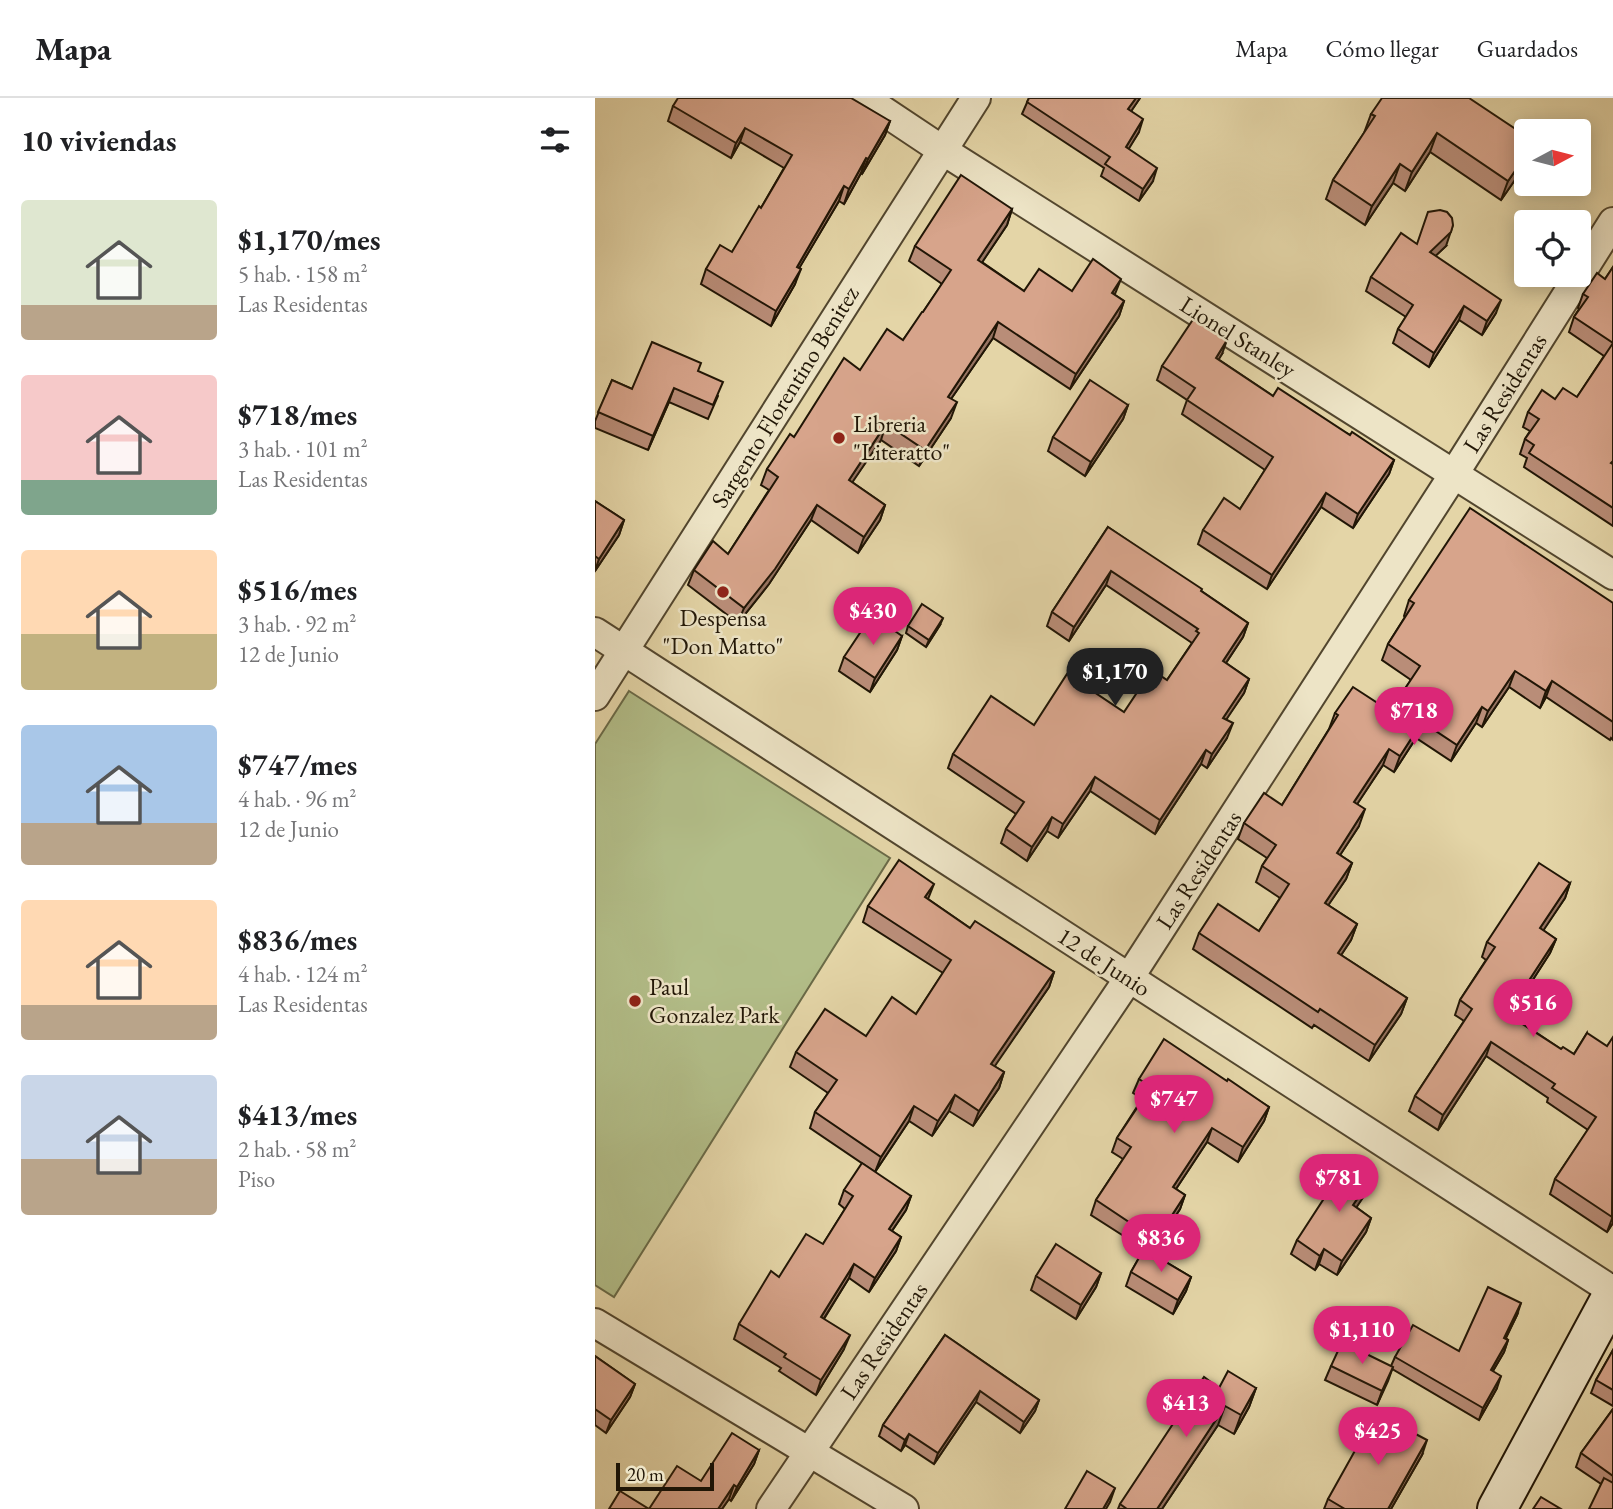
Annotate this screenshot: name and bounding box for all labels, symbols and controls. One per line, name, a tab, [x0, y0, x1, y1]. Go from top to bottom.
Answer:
text: Mapa	[35, 27, 112, 70]
text: Mapa	[1235, 33, 1288, 64]
text: Cómo llegar	[1326, 33, 1439, 64]
text: Guardados	[1477, 33, 1578, 64]
north arrow	[1514, 119, 1591, 196]
map controls	[1514, 119, 1591, 287]
text: 10 viviendas	[21, 121, 177, 160]
icon: filters	[536, 121, 574, 159]
button: locate	[1514, 210, 1591, 287]
text: $1,170/mes	[238, 220, 381, 259]
icon: home	[77, 228, 161, 312]
text: 5 hab. · 158 m²	[238, 259, 368, 289]
street label: Sargento Florentino Benitez	[704, 280, 866, 514]
text: Las Residentas	[238, 289, 368, 319]
street label: Lionel Stanley	[1175, 289, 1302, 385]
street label: Las Residentas	[1456, 327, 1554, 458]
text: $718/mes	[238, 395, 357, 434]
icon: home	[77, 403, 161, 487]
place label: Libreria "Literatto"	[853, 408, 950, 467]
marker: Libreria "Literatto"	[831, 430, 847, 446]
text: 3 hab. · 101 m²	[238, 434, 368, 464]
text: Las Residentas	[238, 464, 368, 494]
text: $516/mes	[238, 570, 357, 609]
icon: home	[77, 578, 161, 662]
marker: Despensa "Don Matto"	[715, 584, 731, 600]
pin: $430	[832, 588, 914, 647]
text: $430	[849, 595, 897, 625]
place label: Despensa "Don Matto"	[663, 602, 783, 661]
text: 3 hab. · 92 m²	[238, 609, 357, 639]
text: 12 de Junio	[238, 639, 339, 669]
pin: $1,170	[1058, 648, 1172, 708]
text: $1,170	[1083, 656, 1147, 686]
pin: $718	[1373, 688, 1455, 747]
text: $718	[1390, 695, 1438, 725]
text: $747/mes	[238, 745, 357, 784]
icon: home	[77, 753, 161, 837]
text: 4 hab. · 96 m²	[238, 784, 357, 814]
street label: Las Residentas	[1149, 805, 1248, 935]
text: 12 de Junio	[238, 814, 339, 844]
text: $836/mes	[238, 920, 357, 959]
street label: 12 de Junio	[1052, 920, 1157, 1003]
icon: home	[77, 928, 161, 1012]
text: 4 hab. · 124 m²	[238, 959, 368, 989]
place label: Paul Gonzalez Park	[649, 971, 780, 1030]
pin: $516	[1492, 979, 1574, 1039]
text: $516	[1509, 987, 1557, 1017]
text: Las Residentas	[238, 989, 368, 1019]
marker: Paul Gonzalez Park	[627, 993, 643, 1009]
pin: $747	[1133, 1076, 1215, 1135]
text: $747	[1150, 1083, 1198, 1113]
text: $413/mes	[238, 1095, 357, 1134]
icon: home	[77, 1103, 161, 1187]
text: 2 hab. · 58 m²	[238, 1134, 357, 1164]
pin: $781	[1298, 1154, 1380, 1214]
text: $781	[1315, 1162, 1363, 1192]
text: Piso	[238, 1164, 275, 1194]
pin: $836	[1120, 1214, 1202, 1274]
text: $836	[1137, 1222, 1185, 1252]
street label: Las Residentas	[833, 1276, 934, 1405]
pin: $1,110	[1305, 1306, 1419, 1366]
text: $1,110	[1330, 1314, 1394, 1344]
pin: $413	[1145, 1380, 1227, 1439]
text: $413	[1162, 1387, 1210, 1417]
pin: $425	[1337, 1408, 1419, 1467]
text: $425	[1354, 1415, 1402, 1445]
scale bar	[616, 1460, 714, 1492]
text: 20 m	[627, 1462, 664, 1487]

